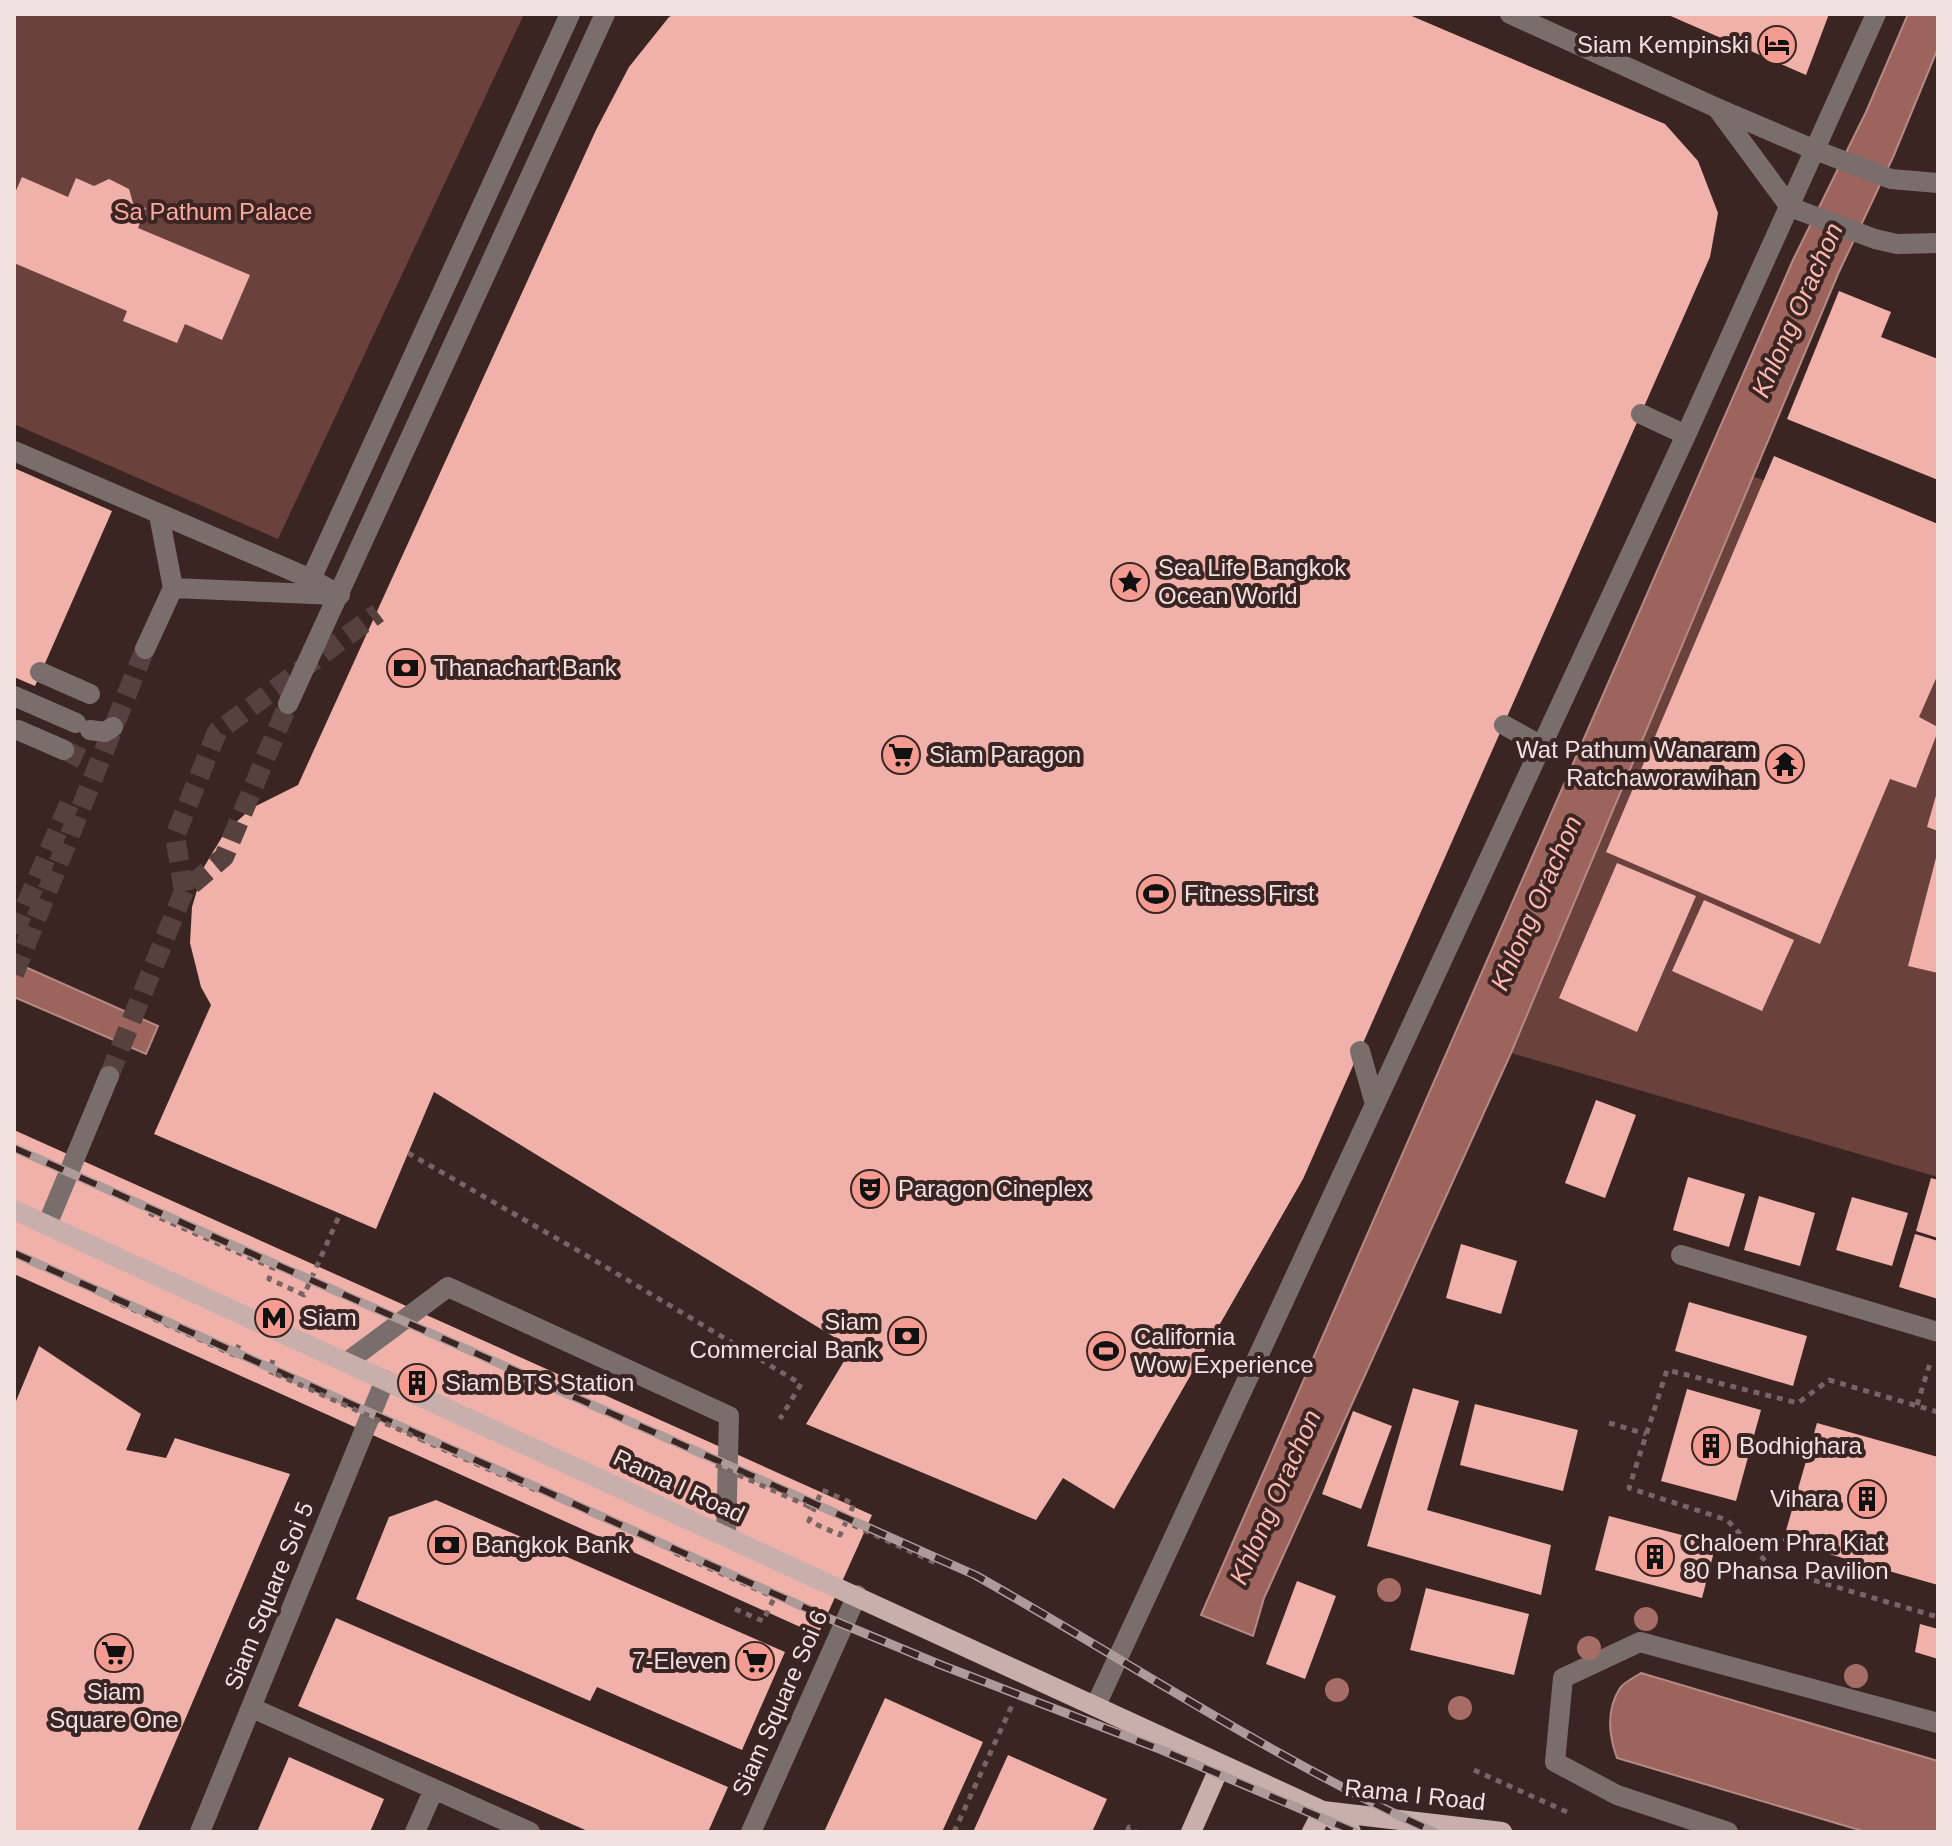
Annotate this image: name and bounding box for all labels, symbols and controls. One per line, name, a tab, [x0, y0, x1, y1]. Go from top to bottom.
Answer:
hotel icon: Siam Kempinski	[1756, 24, 1798, 66]
place label: Siam Kempinski	[1577, 31, 1749, 58]
park label: Sa Pathum Palace	[114, 198, 312, 225]
water label: Khlong Orachon	[1745, 218, 1849, 402]
place label: Sea Life Bangkok Ocean World	[1158, 554, 1347, 609]
place icon: Sea Life Bangkok Ocean World	[1109, 561, 1151, 603]
bank icon: Thanachart Bank	[385, 647, 427, 689]
place label: Thanachart Bank	[434, 654, 618, 681]
supermarket icon: Siam Paragon	[880, 734, 922, 776]
place label: Wat Pathum Wanaram Ratchaworawihan	[1516, 736, 1757, 791]
place label: Siam Paragon	[929, 741, 1081, 768]
temple icon: Wat Pathum Wanaram Ratchaworawihan	[1764, 743, 1806, 785]
water label: Khlong Orachon	[1484, 811, 1588, 995]
sports icon: Fitness First	[1135, 873, 1177, 915]
place label: Fitness First	[1184, 880, 1315, 907]
theatre icon: Paragon Cineplex	[849, 1168, 891, 1210]
place label: Paragon Cineplex	[898, 1175, 1089, 1202]
metro station icon: Siam	[253, 1297, 295, 1339]
place label: Siam	[302, 1304, 357, 1331]
place label: Siam Commercial Bank	[690, 1308, 880, 1363]
bank icon: Siam Commercial Bank	[886, 1315, 928, 1357]
place label: California Wow Experience	[1134, 1323, 1314, 1378]
sports icon: California Wow Experience	[1085, 1330, 1127, 1372]
building icon: Siam BTS Station	[396, 1362, 438, 1404]
place label: Siam BTS Station	[445, 1369, 634, 1396]
water label: Khlong Orachon	[1223, 1405, 1327, 1589]
building icon: Bodhighara	[1690, 1425, 1732, 1467]
place label: Bodhighara	[1739, 1432, 1862, 1459]
street label: Rama I Road	[609, 1443, 749, 1528]
building icon: Vihara	[1846, 1478, 1888, 1520]
place label: Vihara	[1770, 1485, 1840, 1512]
street label: Siam Square Soi 5	[219, 1498, 319, 1694]
bank icon: Bangkok Bank	[426, 1524, 468, 1566]
place label: Chaloem Phra Kiat 80 Phansa Pavilion	[1683, 1529, 1888, 1584]
place label: Bangkok Bank	[475, 1531, 631, 1558]
building icon: Chaloem Phra Kiat 80 Phansa Pavilion	[1634, 1536, 1676, 1578]
street label: Siam Square Soi 6	[727, 1606, 833, 1800]
supermarket icon: Siam Square One	[93, 1632, 135, 1674]
supermarket icon: 7-Eleven	[734, 1640, 776, 1682]
place label: 7-Eleven	[632, 1647, 727, 1674]
place label: Siam Square One	[49, 1678, 179, 1733]
street label: Rama I Road	[1343, 1774, 1487, 1815]

